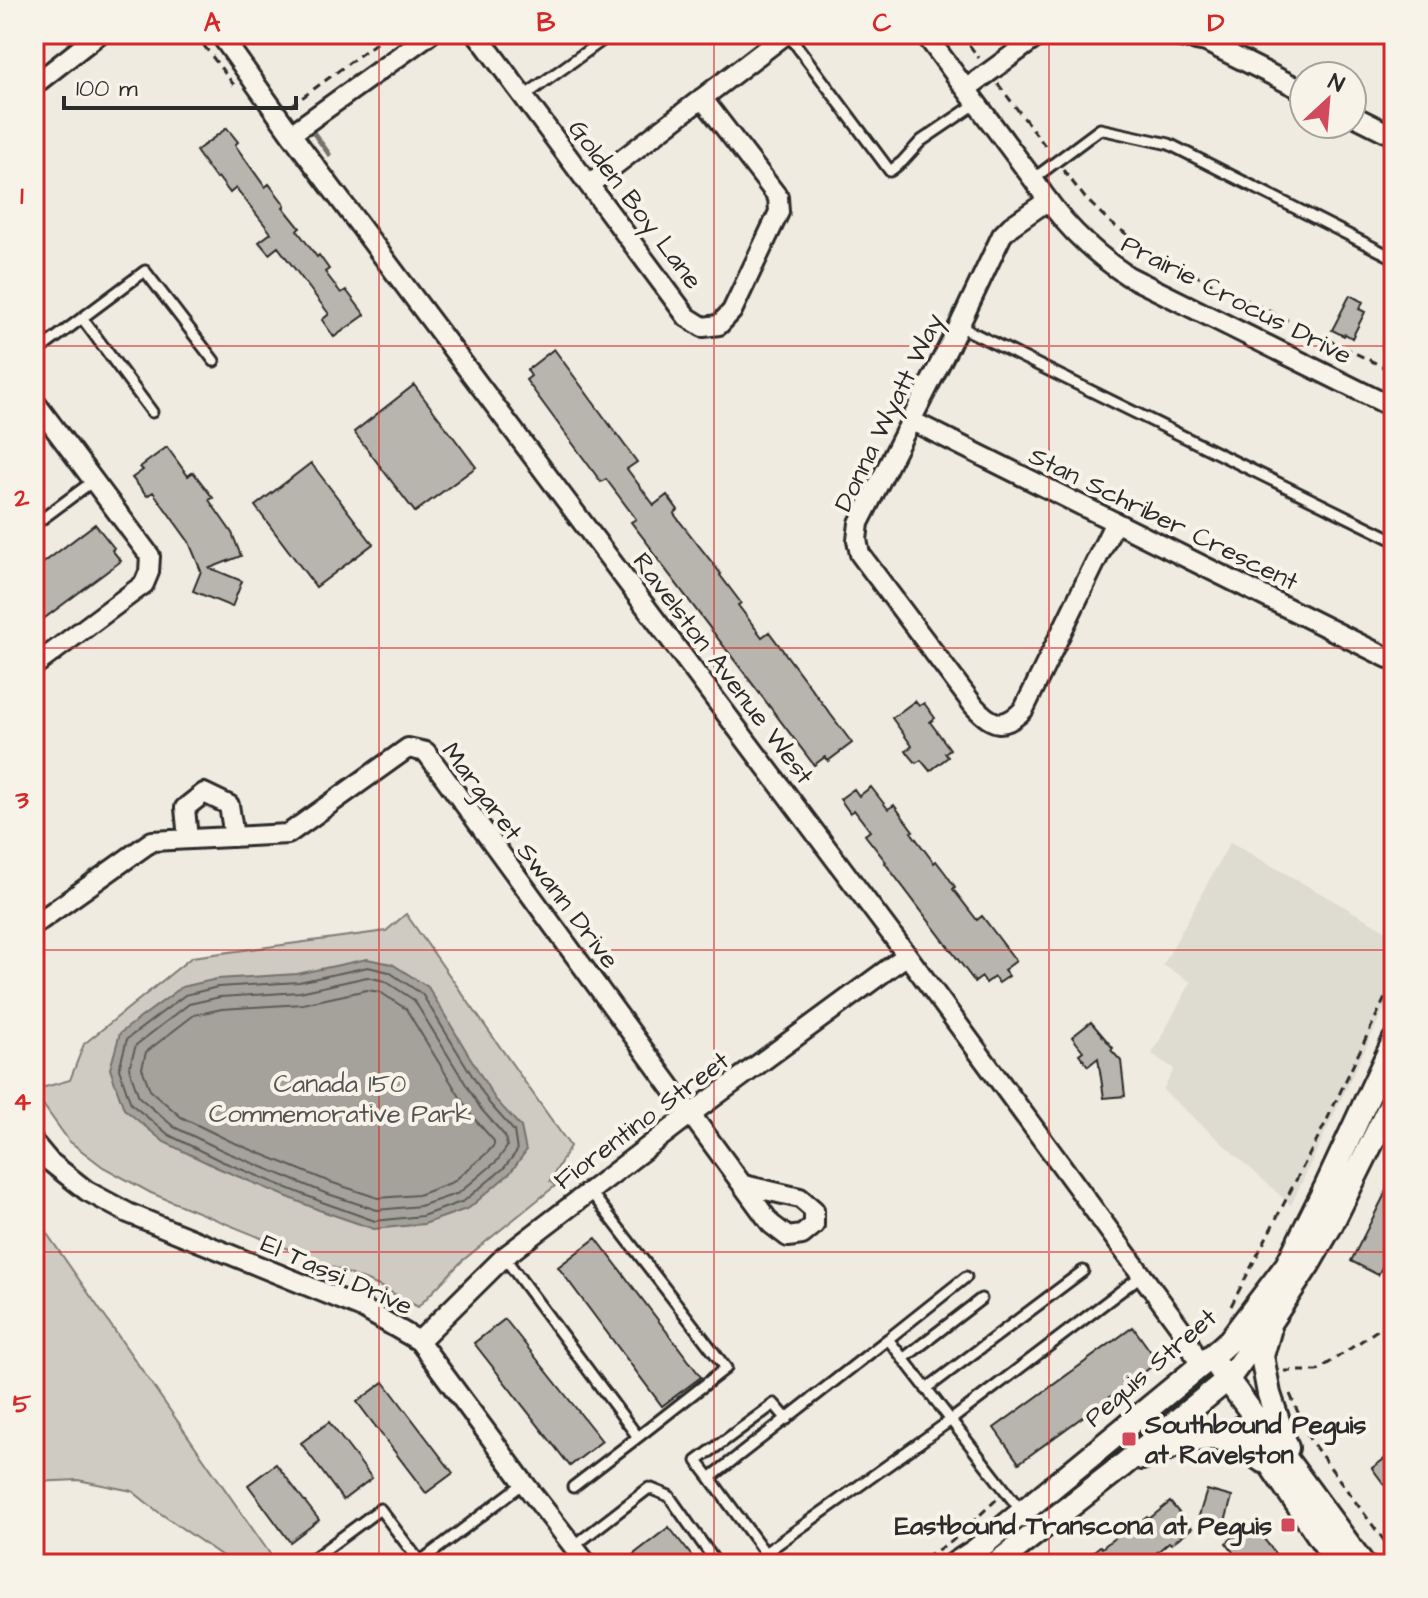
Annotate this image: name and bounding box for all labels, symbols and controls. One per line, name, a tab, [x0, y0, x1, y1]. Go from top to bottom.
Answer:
text: A	[204, 5, 221, 41]
text: B	[537, 5, 556, 41]
text: C	[873, 5, 892, 41]
text: D	[1208, 5, 1225, 41]
scale bar	[64, 60, 296, 110]
north arrow	[1288, 60, 1368, 140]
text: N	[1323, 66, 1349, 100]
text: 100 m	[76, 72, 138, 106]
street label: Golden Boy Lane	[558, 112, 711, 298]
text: 1	[20, 178, 24, 214]
street label: Prairie Crocus Drive	[1115, 226, 1358, 374]
street label: Donna Wyatt Way	[825, 307, 954, 518]
street label: Stan Schriber Crescent	[1023, 438, 1305, 600]
text: 2	[14, 480, 30, 516]
street label: Ravelston Avenue West	[624, 545, 823, 792]
street label: Margaret Swann Drive	[431, 735, 627, 977]
text: 3	[14, 782, 29, 818]
street label: Fiorentino Street	[547, 1043, 737, 1199]
park label: Canada 150 Commemorative Park	[209, 1066, 471, 1132]
text: 4	[13, 1084, 31, 1120]
street label: El Tassi Drive	[255, 1225, 418, 1324]
street label: Peguis Street	[1077, 1300, 1226, 1437]
text: 5	[13, 1386, 32, 1422]
place label: Southbound Peguis at Ravelston	[1144, 1407, 1366, 1473]
marker: Southbound Peguis at Ravelston	[1120, 1430, 1138, 1448]
place label: Eastbound Transcona at Peguis	[895, 1508, 1272, 1547]
marker: Eastbound Transcona at Peguis	[1279, 1516, 1297, 1534]

